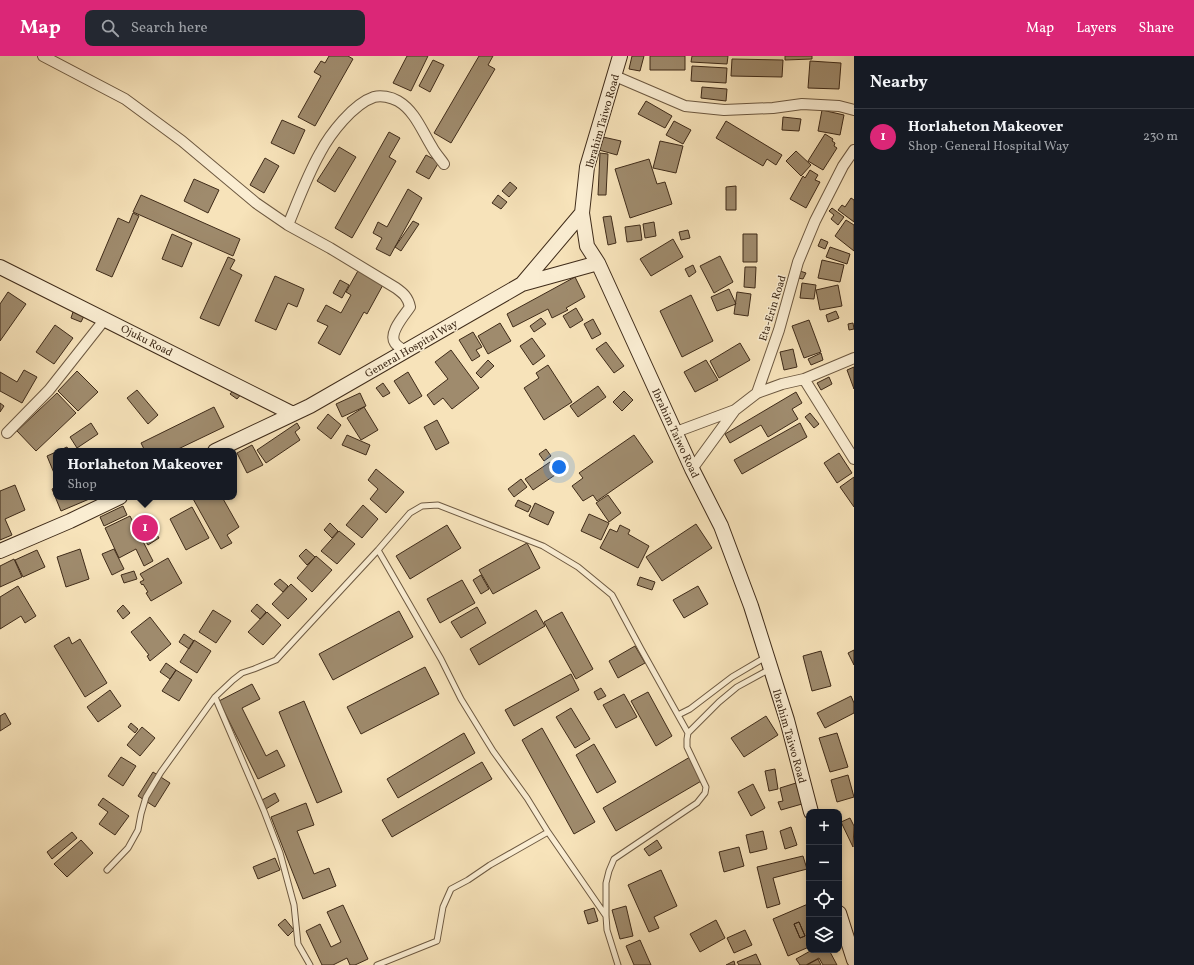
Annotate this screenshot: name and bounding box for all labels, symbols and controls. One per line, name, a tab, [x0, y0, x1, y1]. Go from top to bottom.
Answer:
search box	[85, 10, 365, 46]
text: Map	[20, 15, 61, 41]
icon: search	[99, 17, 121, 39]
text: Search here	[131, 18, 208, 39]
text: Map	[1026, 19, 1054, 38]
text: Layers	[1076, 19, 1116, 38]
text: Share	[1138, 19, 1174, 38]
text: Nearby	[870, 71, 928, 94]
street label: Ibrahim Taiwo Road	[583, 73, 624, 170]
text: Horlaheton Makeover	[908, 117, 1063, 138]
text: 1	[880, 128, 886, 146]
text: 230 m	[1143, 128, 1178, 146]
text: Shop · General Hospital Way	[908, 138, 1069, 156]
street label: Eta-Erin Road	[756, 274, 791, 343]
street label: General Hospital Way	[363, 317, 461, 382]
street label: Ojuku Road	[118, 322, 175, 361]
street label: Ibrahim Taiwo Road	[647, 386, 702, 481]
popup	[53, 448, 237, 500]
text: Horlaheton Makeover	[67, 455, 223, 476]
your location	[549, 457, 569, 477]
text: Shop	[67, 476, 97, 494]
pin: 1	[132, 513, 158, 543]
street label: Ibrahim Taiwo Road	[768, 688, 809, 785]
map controls	[806, 809, 842, 953]
button: +	[806, 809, 842, 845]
button: −	[806, 845, 842, 881]
button: locate	[806, 881, 842, 917]
button: layers	[806, 917, 842, 953]

